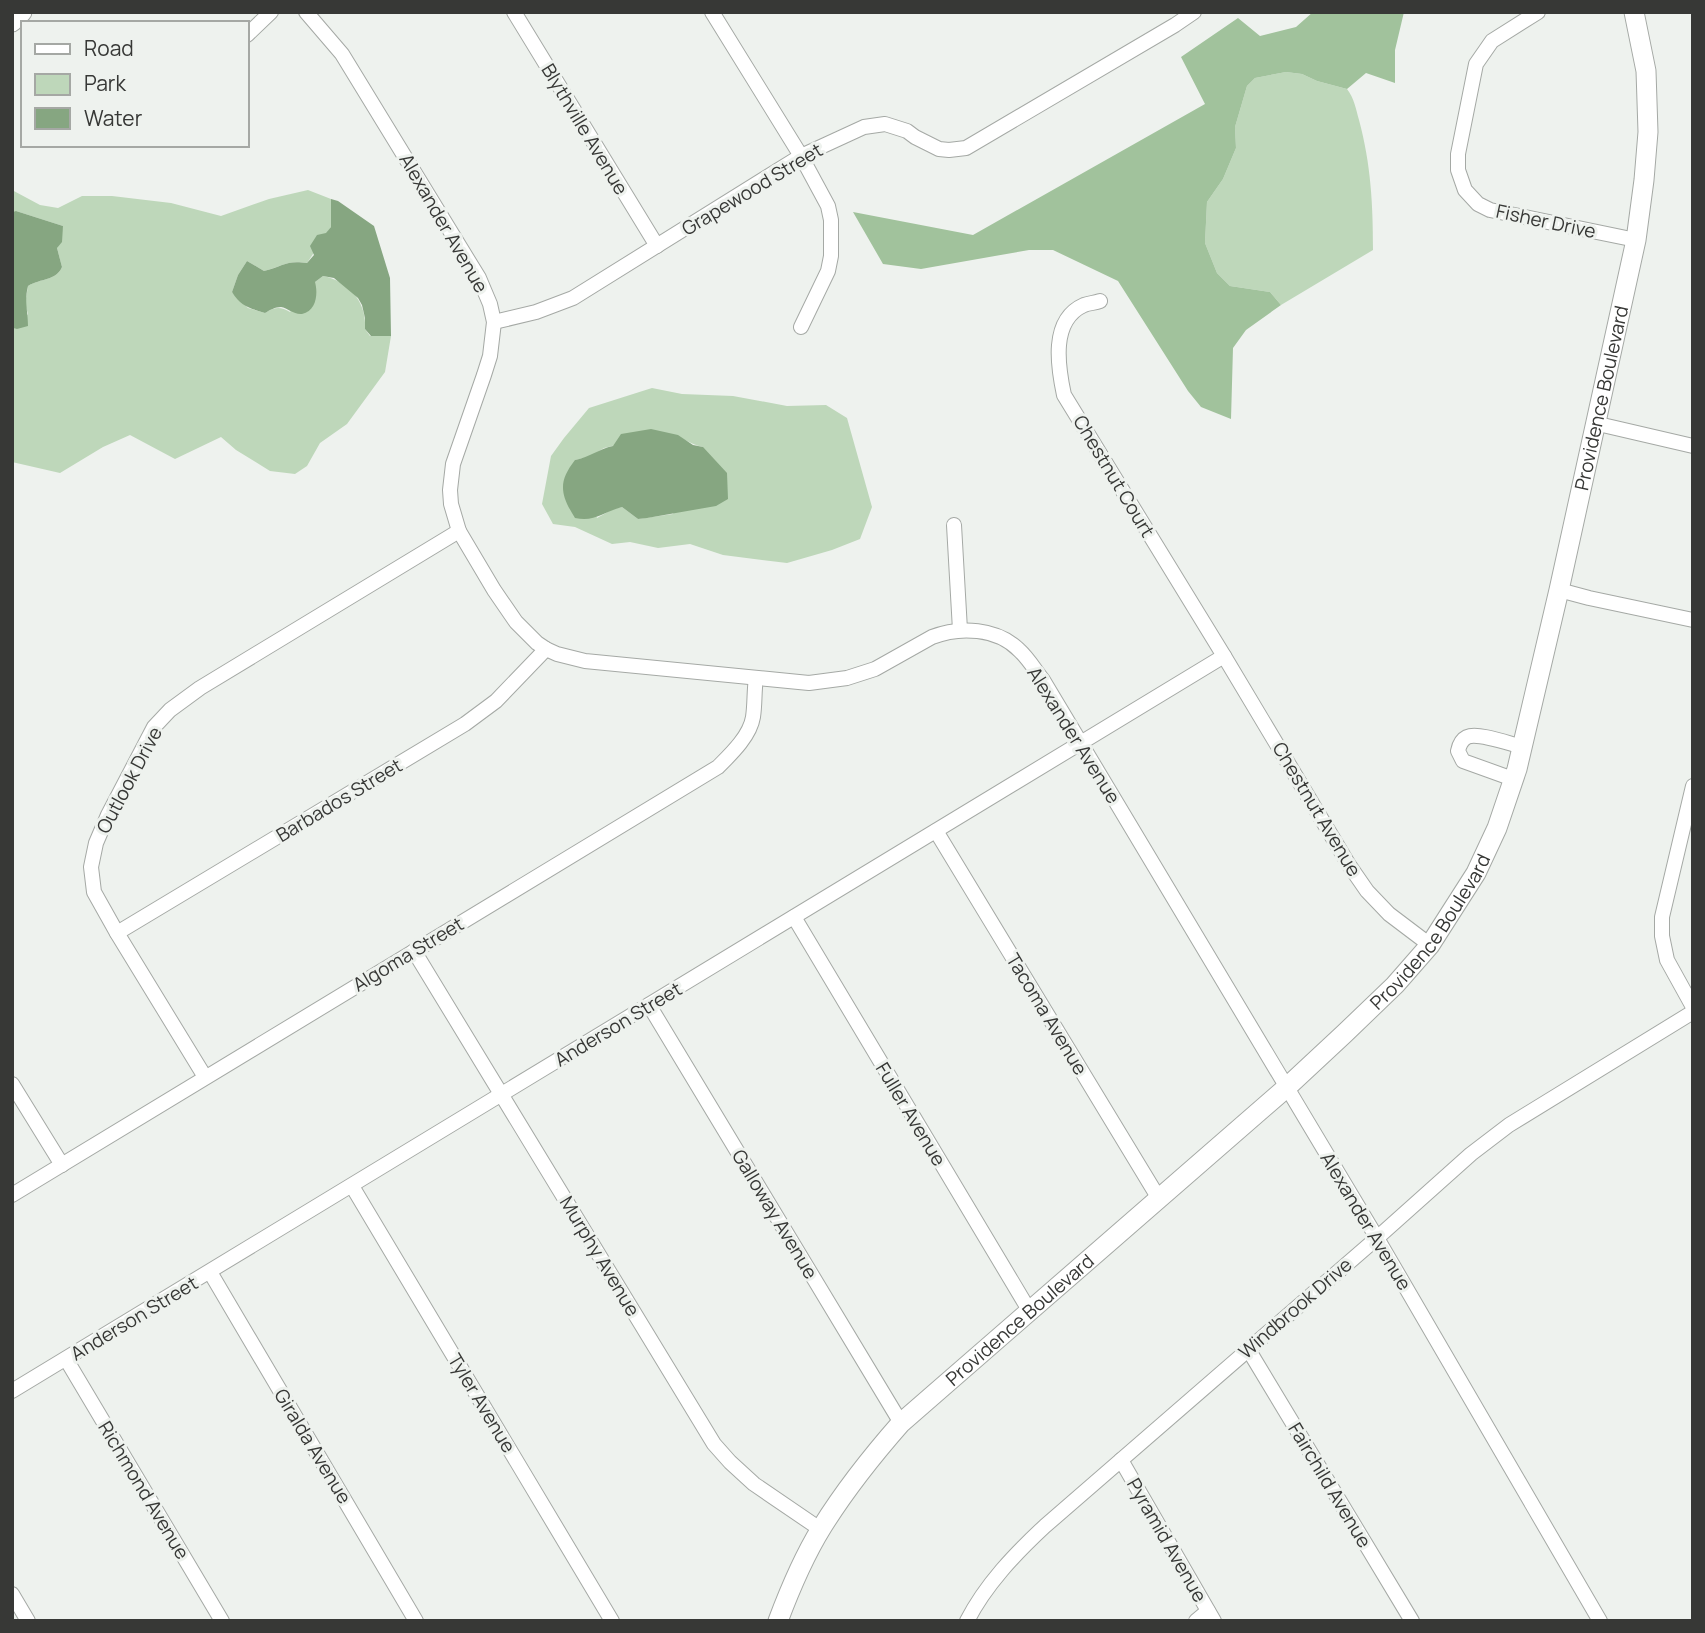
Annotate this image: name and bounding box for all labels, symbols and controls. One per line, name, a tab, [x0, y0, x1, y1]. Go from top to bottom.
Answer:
legend	[21, 21, 248, 147]
text: Road	[84, 34, 134, 62]
street label: Blythville Avenue	[536, 59, 634, 199]
text: Park	[84, 69, 126, 97]
text: Water	[84, 104, 143, 132]
street label: Grapewood Street	[677, 137, 827, 241]
street label: Alexander Avenue	[394, 149, 494, 297]
street label: Fisher Drive	[1494, 198, 1598, 244]
street label: Providence Boulevard	[1568, 303, 1634, 493]
street label: Chestnut Court	[1067, 410, 1161, 542]
street label: Alexander Avenue	[1021, 662, 1127, 808]
street label: Outlook Drive	[90, 722, 168, 838]
street label: Chestnut Avenue	[1267, 737, 1367, 881]
street label: Barbados Street	[271, 752, 407, 848]
street label: Providence Boulevard	[1364, 850, 1496, 1015]
street label: Algoma Street	[348, 911, 468, 997]
street label: Tacoma Avenue	[1000, 948, 1094, 1080]
street label: Anderson Street	[550, 976, 686, 1072]
street label: Fuller Avenue	[870, 1057, 952, 1171]
street label: Galloway Avenue	[726, 1144, 824, 1284]
street label: Alexander Avenue	[1315, 1147, 1417, 1295]
street label: Murphy Avenue	[554, 1191, 646, 1321]
street label: Providence Boulevard	[940, 1248, 1099, 1391]
street label: Windbrook Drive	[1233, 1251, 1357, 1365]
street label: Anderson Street	[66, 1270, 202, 1366]
street label: Tyler Avenue	[442, 1349, 522, 1457]
street label: Giralda Avenue	[268, 1384, 358, 1508]
street label: Richmond Avenue	[92, 1416, 196, 1564]
street label: Fairchild Avenue	[1282, 1418, 1378, 1552]
street label: Pyramid Avenue	[1121, 1473, 1213, 1607]

